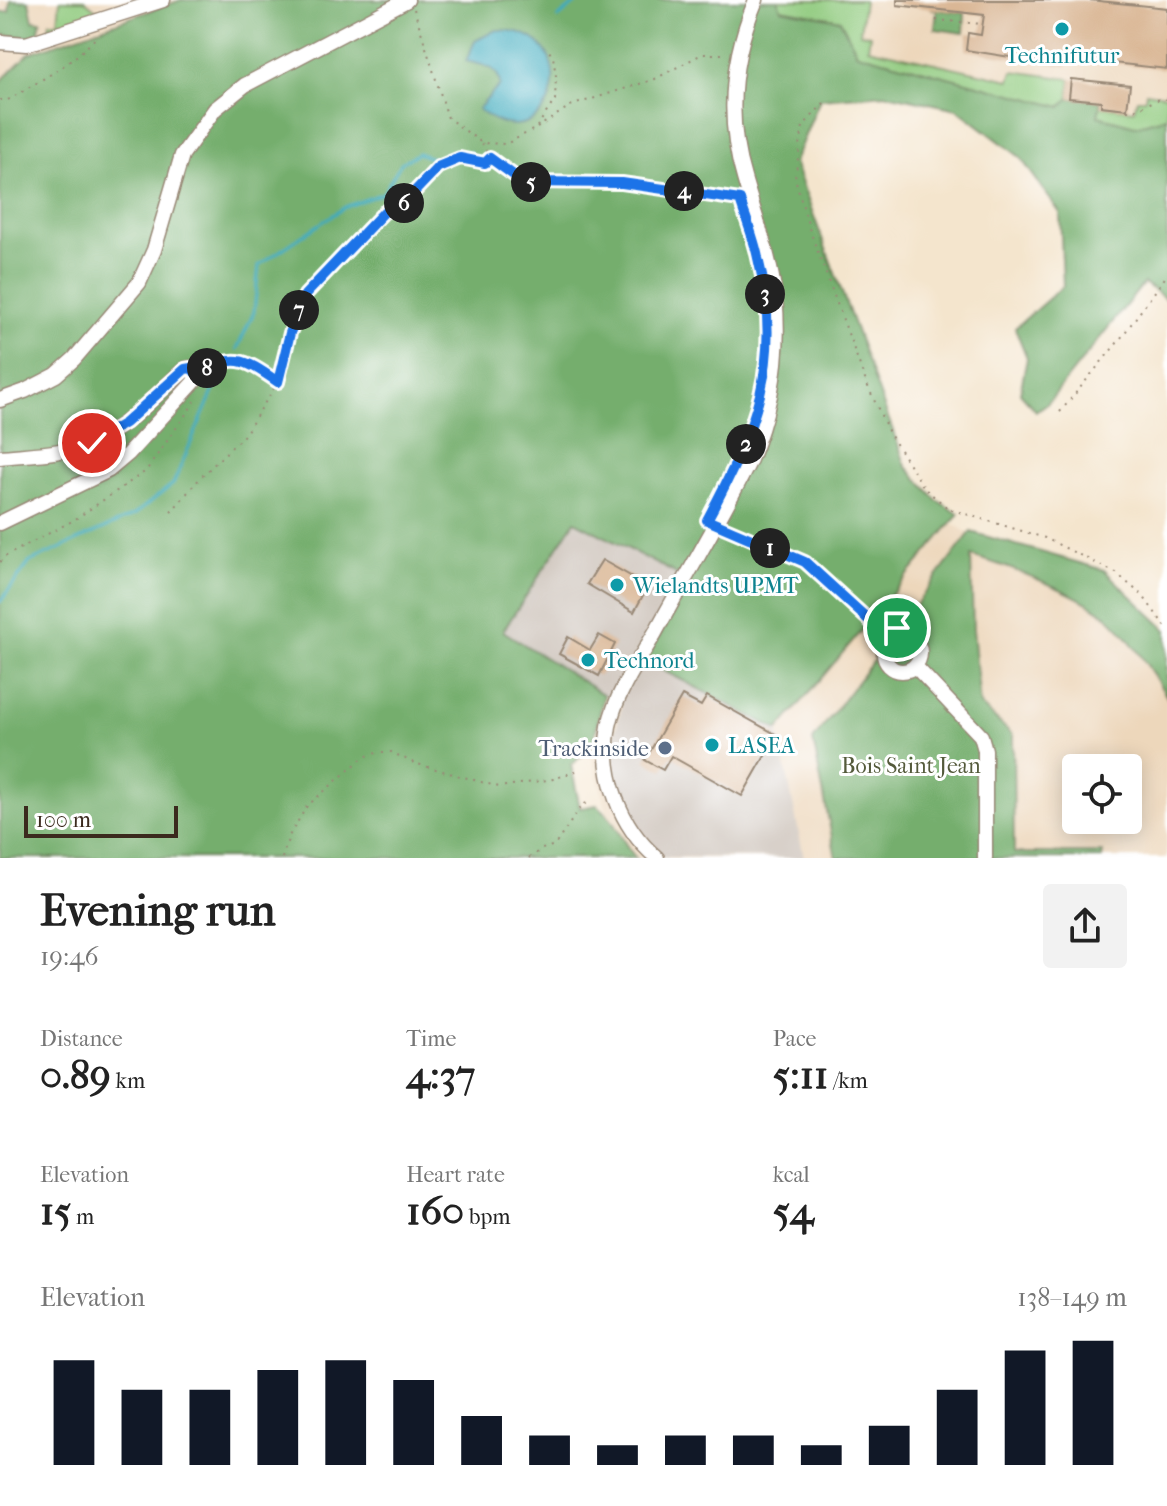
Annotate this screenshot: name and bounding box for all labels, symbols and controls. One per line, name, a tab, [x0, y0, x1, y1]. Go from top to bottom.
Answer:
marker: Technifutur	[1053, 20, 1071, 38]
place label: Technifutur	[1005, 43, 1120, 69]
pin: 5	[511, 162, 551, 202]
text: 5	[526, 169, 536, 195]
pin: 4	[664, 171, 704, 211]
text: 4	[678, 178, 691, 204]
pin: 6	[384, 183, 424, 223]
text: 6	[398, 190, 410, 216]
pin: 3	[745, 274, 785, 314]
text: 3	[760, 281, 770, 307]
pin: 7	[279, 290, 319, 330]
text: 7	[294, 297, 304, 323]
pin: 8	[187, 348, 227, 388]
text: 8	[201, 355, 213, 381]
pin	[58, 409, 126, 477]
icon: check	[70, 421, 114, 465]
pin: 2	[726, 424, 766, 464]
text: 2	[740, 431, 752, 457]
pin: 1	[750, 528, 790, 568]
text: 1	[766, 535, 774, 561]
place label: Wielandts UPMT	[632, 573, 800, 599]
marker: Wielandts UPMT	[608, 576, 626, 594]
pin	[863, 594, 931, 662]
icon: arrive	[875, 606, 919, 650]
place label: Technord	[604, 648, 696, 674]
marker: Technord	[579, 651, 597, 669]
place label: LASEA	[728, 733, 796, 759]
place label: Trackinside	[539, 736, 649, 762]
marker: LASEA	[703, 736, 721, 754]
marker: Trackinside	[656, 739, 674, 757]
park label: Bois Saint Jean	[841, 753, 981, 779]
map controls	[1062, 754, 1142, 834]
button: locate	[1062, 754, 1142, 834]
scale bar	[24, 802, 178, 838]
text: 100 m	[36, 807, 91, 833]
button: share	[1043, 884, 1127, 968]
text: Evening run	[40, 885, 275, 936]
text: 19:46	[40, 941, 99, 972]
text: Distance	[40, 1026, 123, 1052]
text: Time	[406, 1026, 456, 1052]
text: Pace	[773, 1026, 816, 1052]
text: 0.89	[40, 1052, 111, 1098]
text: 4:37	[406, 1052, 475, 1098]
text: 5:11	[773, 1052, 828, 1098]
text: km	[111, 1068, 145, 1094]
text: /km	[828, 1068, 868, 1094]
text: Elevation	[40, 1162, 129, 1188]
text: Heart rate	[406, 1162, 505, 1188]
text: kcal	[773, 1162, 810, 1188]
text: 15	[40, 1188, 71, 1234]
text: 160	[406, 1188, 464, 1234]
text: 54	[773, 1188, 814, 1234]
text: m	[71, 1204, 94, 1230]
text: bpm	[464, 1204, 511, 1230]
text: Elevation	[40, 1282, 145, 1313]
text: 138–149 m	[1017, 1282, 1127, 1313]

